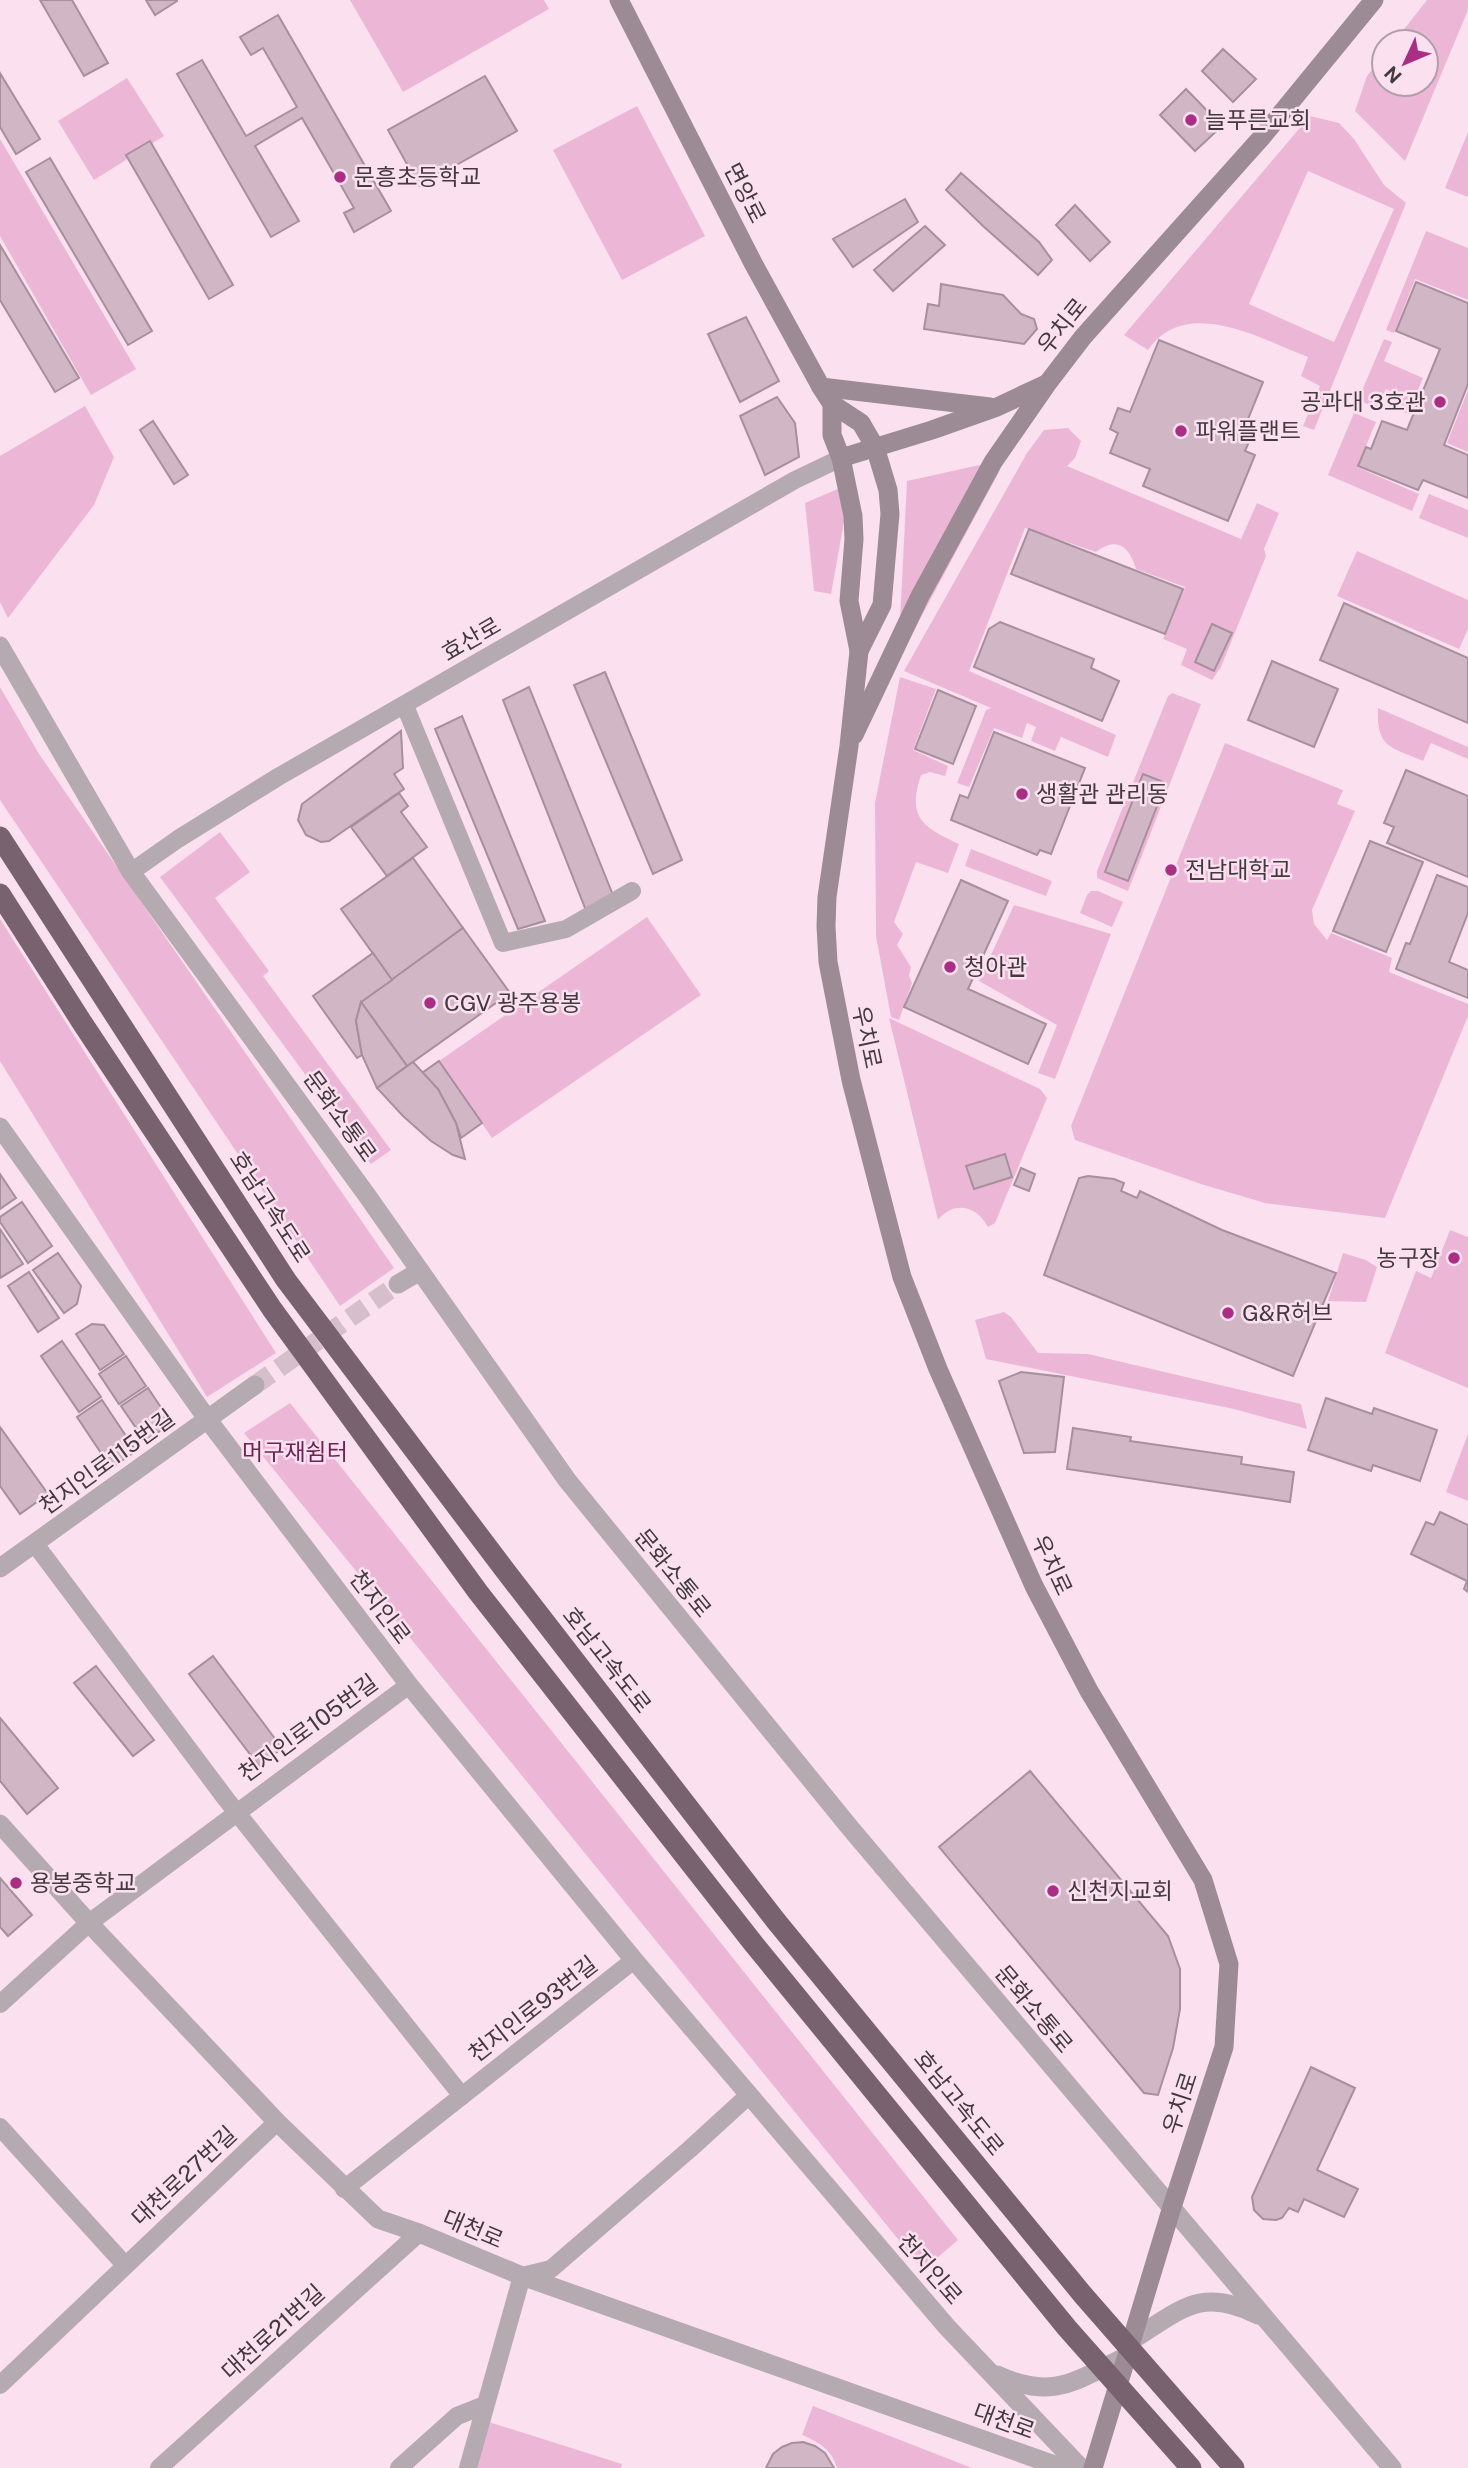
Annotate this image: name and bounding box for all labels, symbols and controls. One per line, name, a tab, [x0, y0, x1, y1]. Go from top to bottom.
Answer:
north arrow	[1370, 28, 1440, 98]
text: N	[1380, 62, 1406, 88]
place label: 늘푸른교회	[1205, 106, 1311, 133]
marker: 늘푸른교회	[1183, 112, 1199, 128]
street label: 면앙로	[719, 158, 772, 227]
place label: 문흥초등학교	[354, 163, 481, 190]
marker: 문흥초등학교	[332, 169, 348, 185]
street label: 우치로	[1031, 293, 1092, 359]
place label: 공과대 3호관	[1300, 388, 1426, 415]
marker: 공과대 3호관	[1432, 394, 1448, 410]
place label: 파워플랜트	[1195, 417, 1301, 444]
marker: 파워플랜트	[1173, 423, 1189, 439]
street label: 효산로	[437, 611, 505, 666]
place label: 생활관 관리동	[1036, 780, 1169, 807]
marker: 생활관 관리동	[1014, 786, 1030, 802]
place label: 전남대학교	[1185, 856, 1291, 883]
marker: 전남대학교	[1163, 862, 1179, 878]
place label: 청아관	[964, 953, 1027, 980]
marker: 청아관	[942, 959, 958, 975]
place label: CGV 광주용봉	[444, 989, 582, 1016]
marker: CGV 광주용봉	[422, 995, 438, 1011]
street label: 우치로	[848, 1003, 887, 1071]
street label: 문화소통로	[298, 1065, 382, 1166]
street label: 호남고속도로	[225, 1146, 316, 1267]
place label: 농구장	[1377, 1244, 1440, 1271]
marker: 농구장	[1446, 1250, 1462, 1266]
place label: G&R허브	[1242, 1299, 1333, 1326]
marker: G&R허브	[1220, 1305, 1236, 1321]
street label: 천지인로115번길	[34, 1404, 180, 1520]
park label: 머구재쉼터	[242, 1438, 348, 1465]
street label: 문화소통로	[630, 1523, 717, 1622]
street label: 우치로	[1027, 1530, 1078, 1599]
street label: 천지인로	[344, 1565, 417, 1649]
street label: 호남고속도로	[558, 1601, 657, 1718]
street label: 천지인로105번길	[233, 1668, 382, 1787]
place label: 용봉중학교	[30, 1869, 136, 1896]
marker: 용봉중학교	[8, 1875, 24, 1891]
place label: 신천지교회	[1067, 1877, 1173, 1904]
marker: 신천지교회	[1045, 1883, 1061, 1899]
street label: 천지인로93번길	[463, 1950, 602, 2067]
street label: 문화소통로	[990, 1959, 1079, 2058]
street label: 호남고속도로	[909, 2045, 1010, 2161]
street label: 우치로	[1157, 2068, 1202, 2137]
street label: 대천로27번길	[126, 2120, 242, 2231]
street label: 대천로	[439, 2204, 508, 2253]
street label: 천지인로	[892, 2228, 968, 2309]
street label: 대천로21번길	[216, 2278, 330, 2385]
street label: 대천로	[970, 2397, 1039, 2444]

